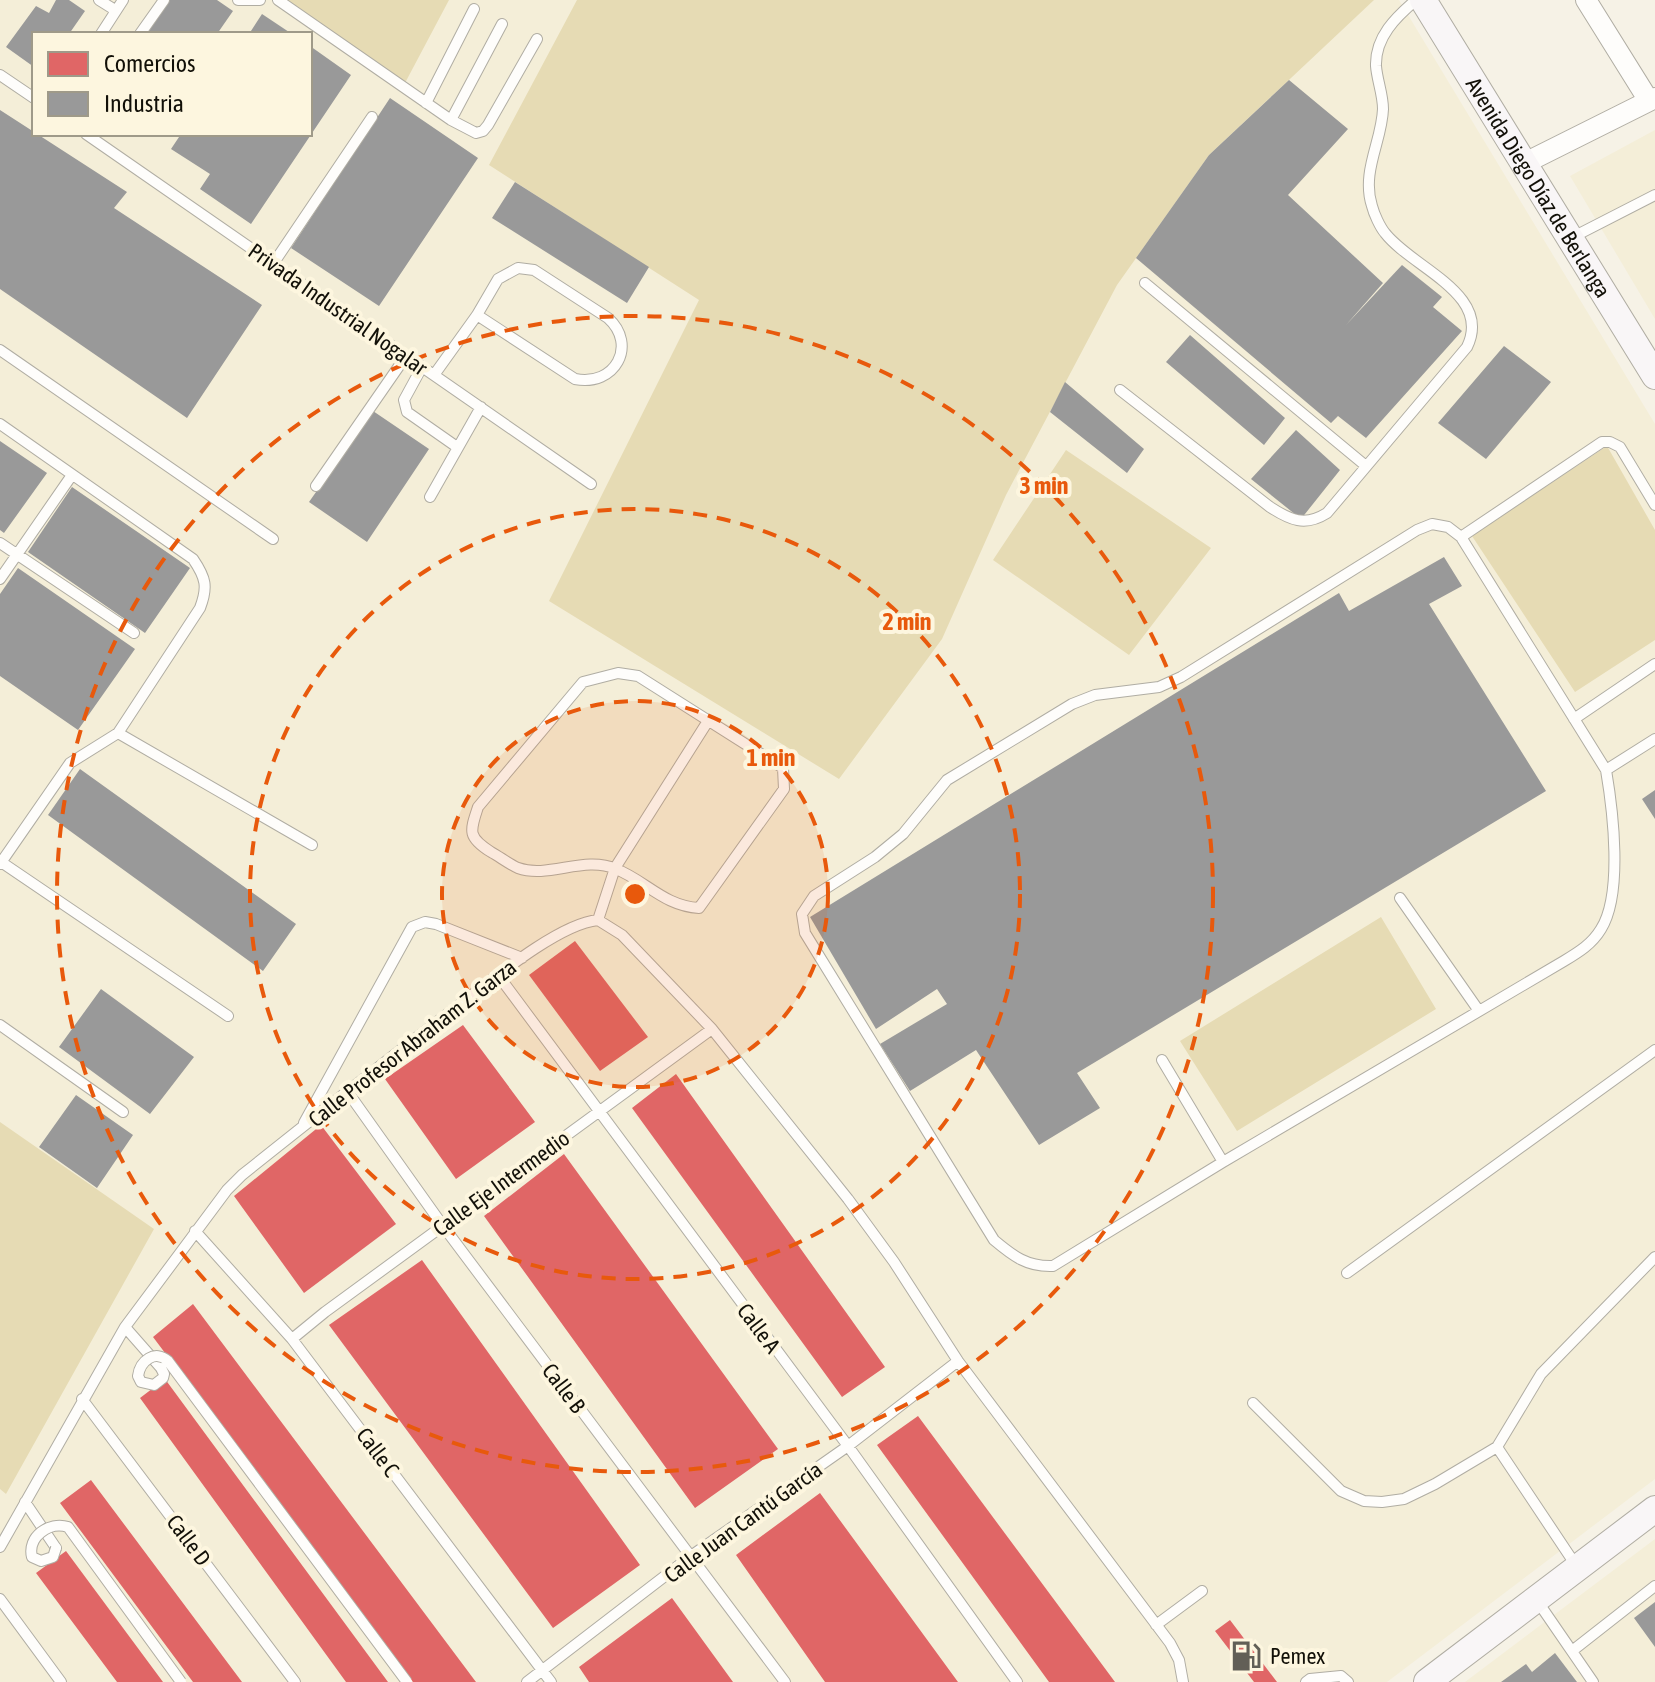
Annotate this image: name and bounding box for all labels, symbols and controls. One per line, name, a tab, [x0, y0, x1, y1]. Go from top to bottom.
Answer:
legend	[32, 32, 312, 136]
text: Comercios	[104, 50, 196, 77]
street label: Avenida Diego Díaz de Berlanga	[1461, 72, 1616, 302]
text: Industria	[104, 90, 184, 117]
street label: Privada Industrial Nogalar	[244, 237, 433, 381]
text: 3 min	[1019, 472, 1069, 499]
text: 2 min	[882, 608, 932, 635]
text: 1 min	[746, 744, 796, 771]
centre of rings	[621, 880, 649, 908]
street label: Calle Profesor Abraham Z. Garza	[303, 954, 521, 1132]
street label: Calle Eje Intermedio	[428, 1125, 574, 1241]
street label: Calle A	[732, 1298, 786, 1358]
street label: Calle B	[537, 1358, 591, 1418]
street label: Calle C	[351, 1422, 405, 1482]
street label: Calle Juan Cantú García	[659, 1456, 827, 1588]
street label: Calle D	[161, 1509, 217, 1571]
fuel station icon: Pemex	[1229, 1639, 1263, 1673]
place label: Pemex	[1270, 1643, 1325, 1669]

